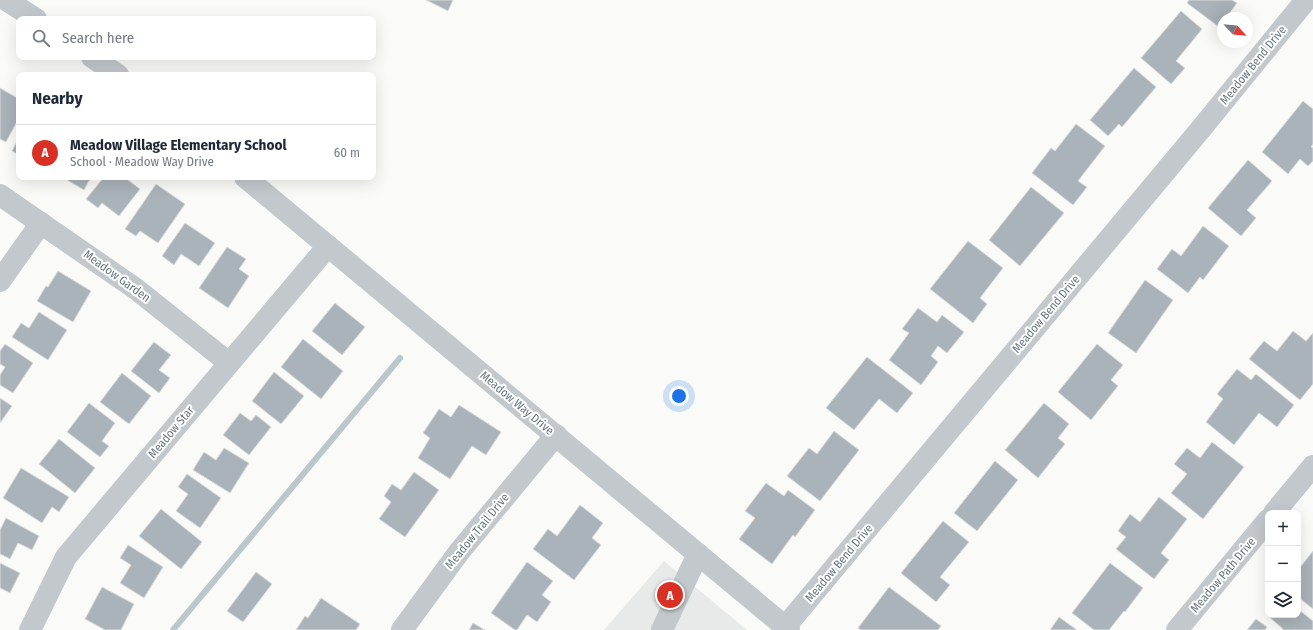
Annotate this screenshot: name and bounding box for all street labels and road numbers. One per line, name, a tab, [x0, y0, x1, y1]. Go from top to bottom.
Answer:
street label: Meadow Bend Drive	[1217, 23, 1289, 107]
street label: Meadow Garden	[81, 247, 153, 305]
street label: Meadow Bend Drive	[1009, 272, 1083, 356]
street label: Meadow Way Drive	[477, 368, 557, 438]
street label: Meadow Star	[145, 403, 197, 461]
street label: Meadow Trail Drive	[442, 490, 512, 572]
street label: Meadow Bend Drive	[802, 521, 876, 605]
street label: Meadow Path Drive	[1188, 535, 1259, 615]

